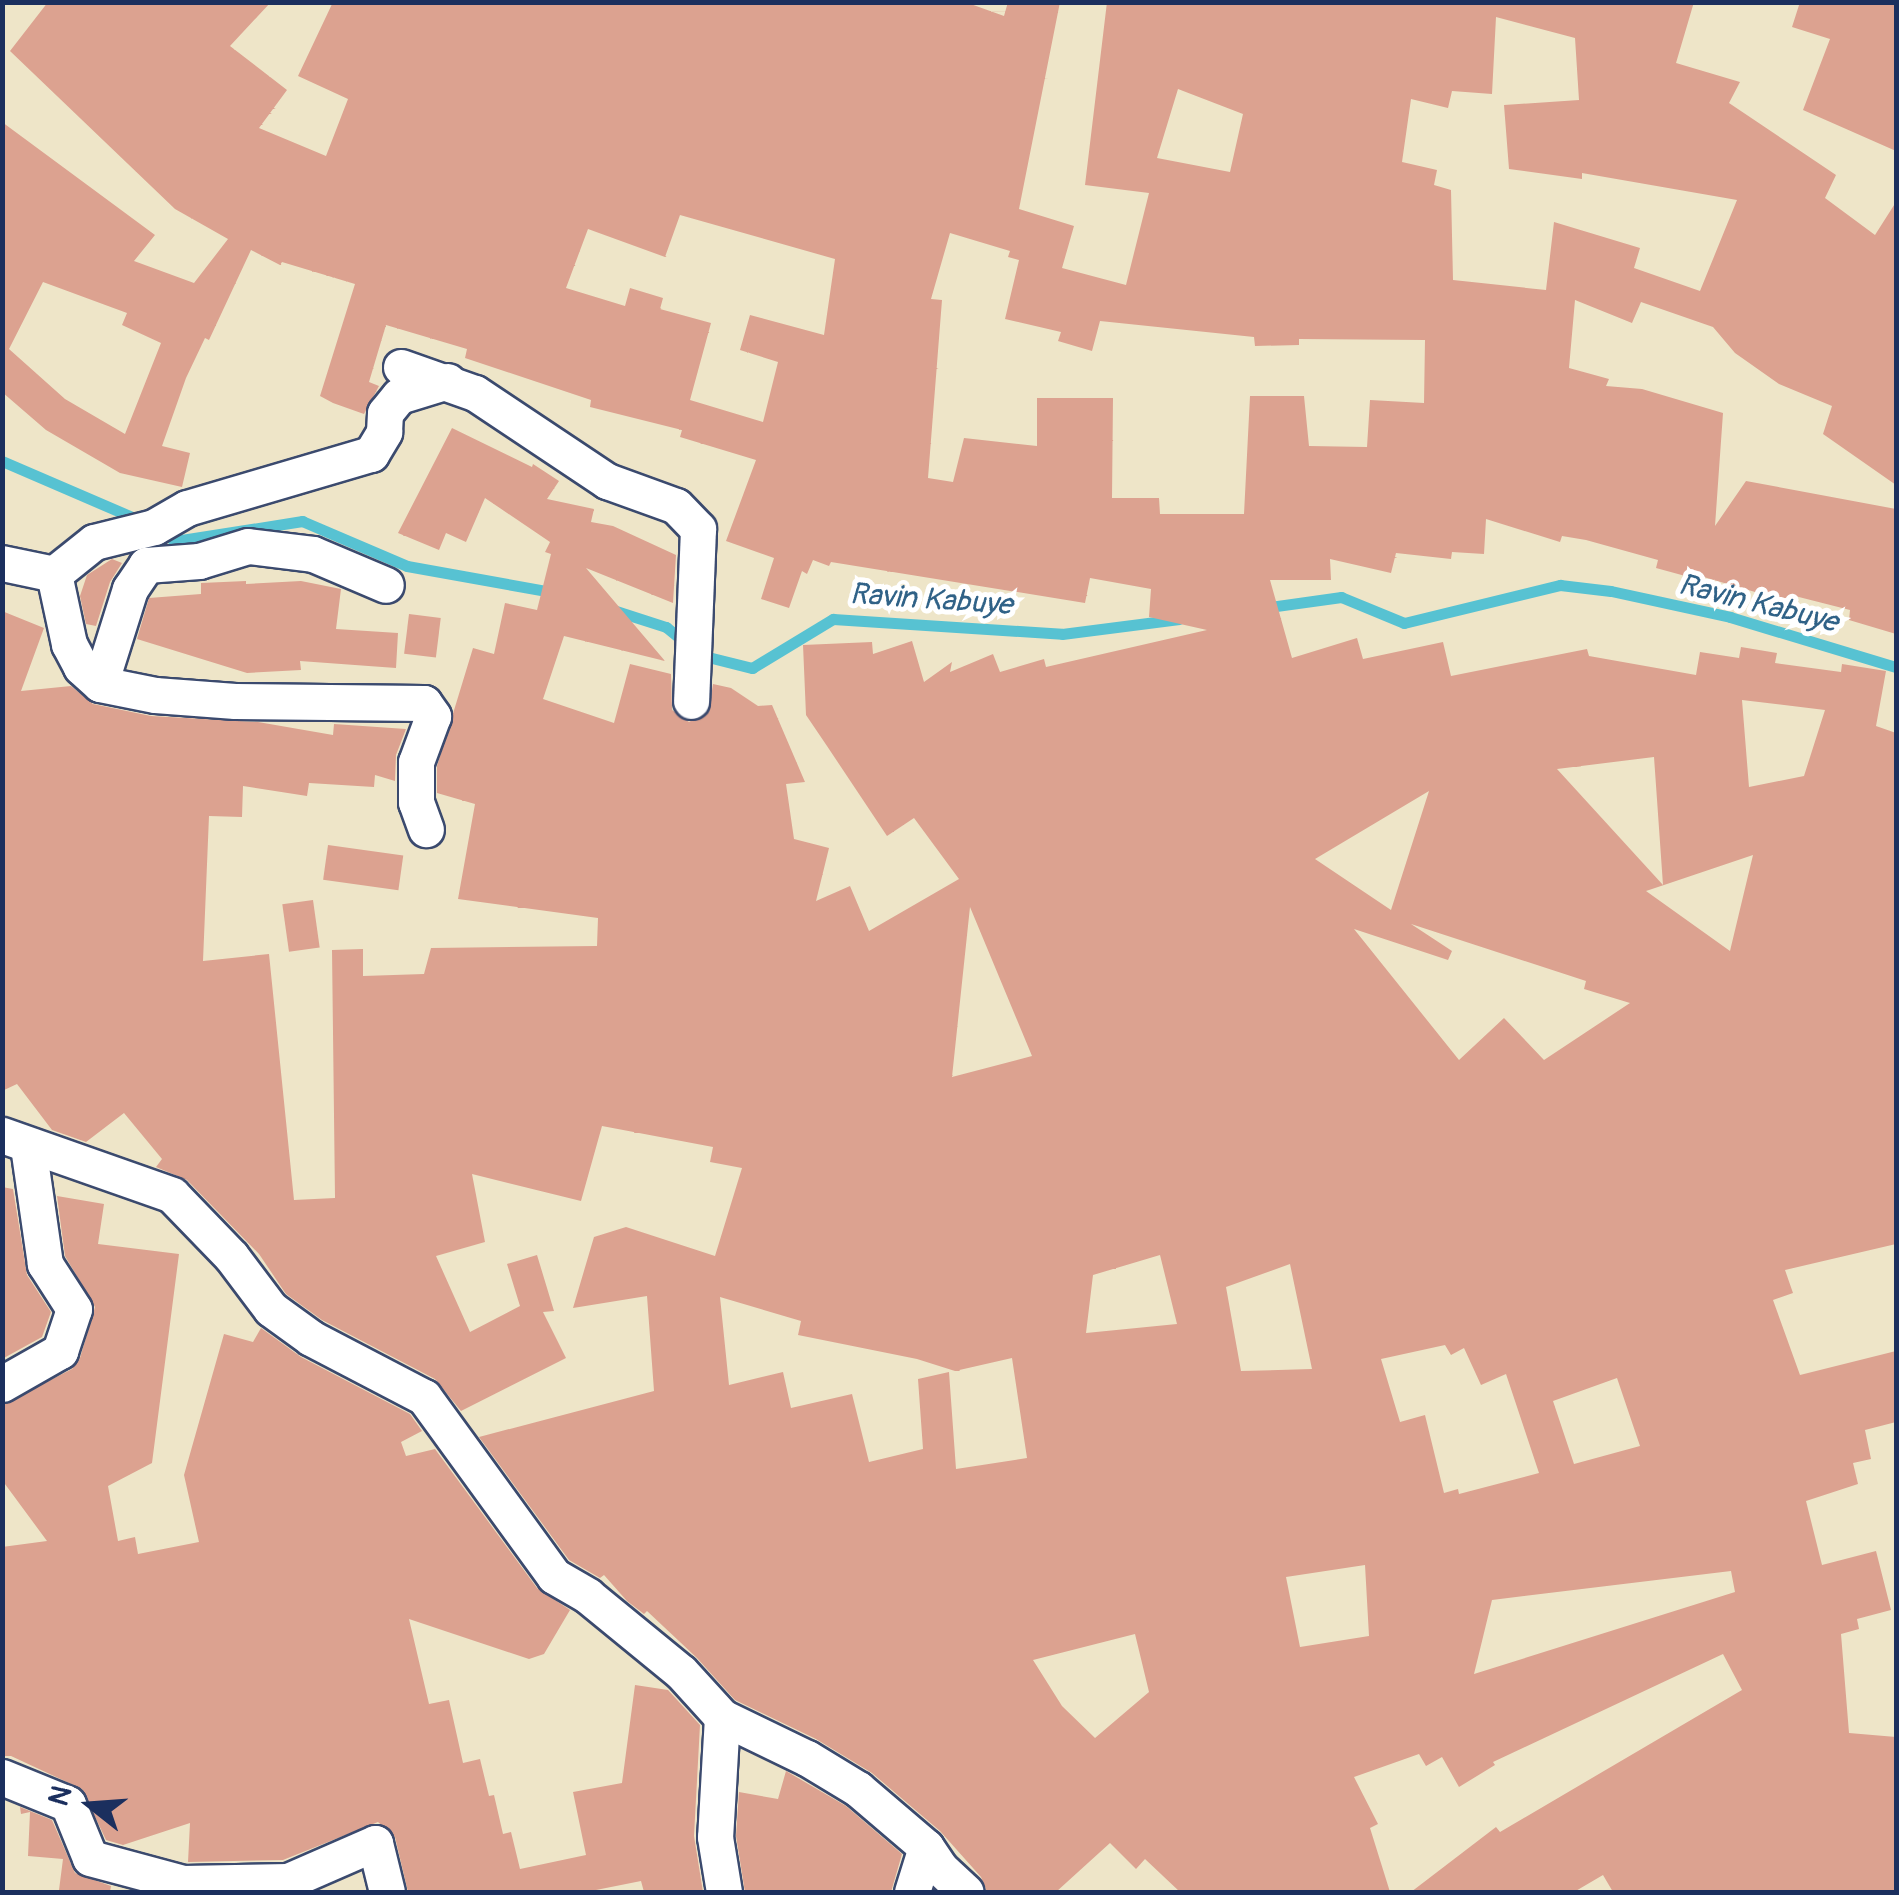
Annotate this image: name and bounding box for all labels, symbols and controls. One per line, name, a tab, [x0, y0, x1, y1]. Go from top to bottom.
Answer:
water label: Ravin Kabuye	[1675, 567, 1841, 641]
water label: Ravin Kabuye	[849, 576, 1013, 624]
north arrow	[40, 1755, 140, 1855]
text: N	[41, 1782, 80, 1810]

